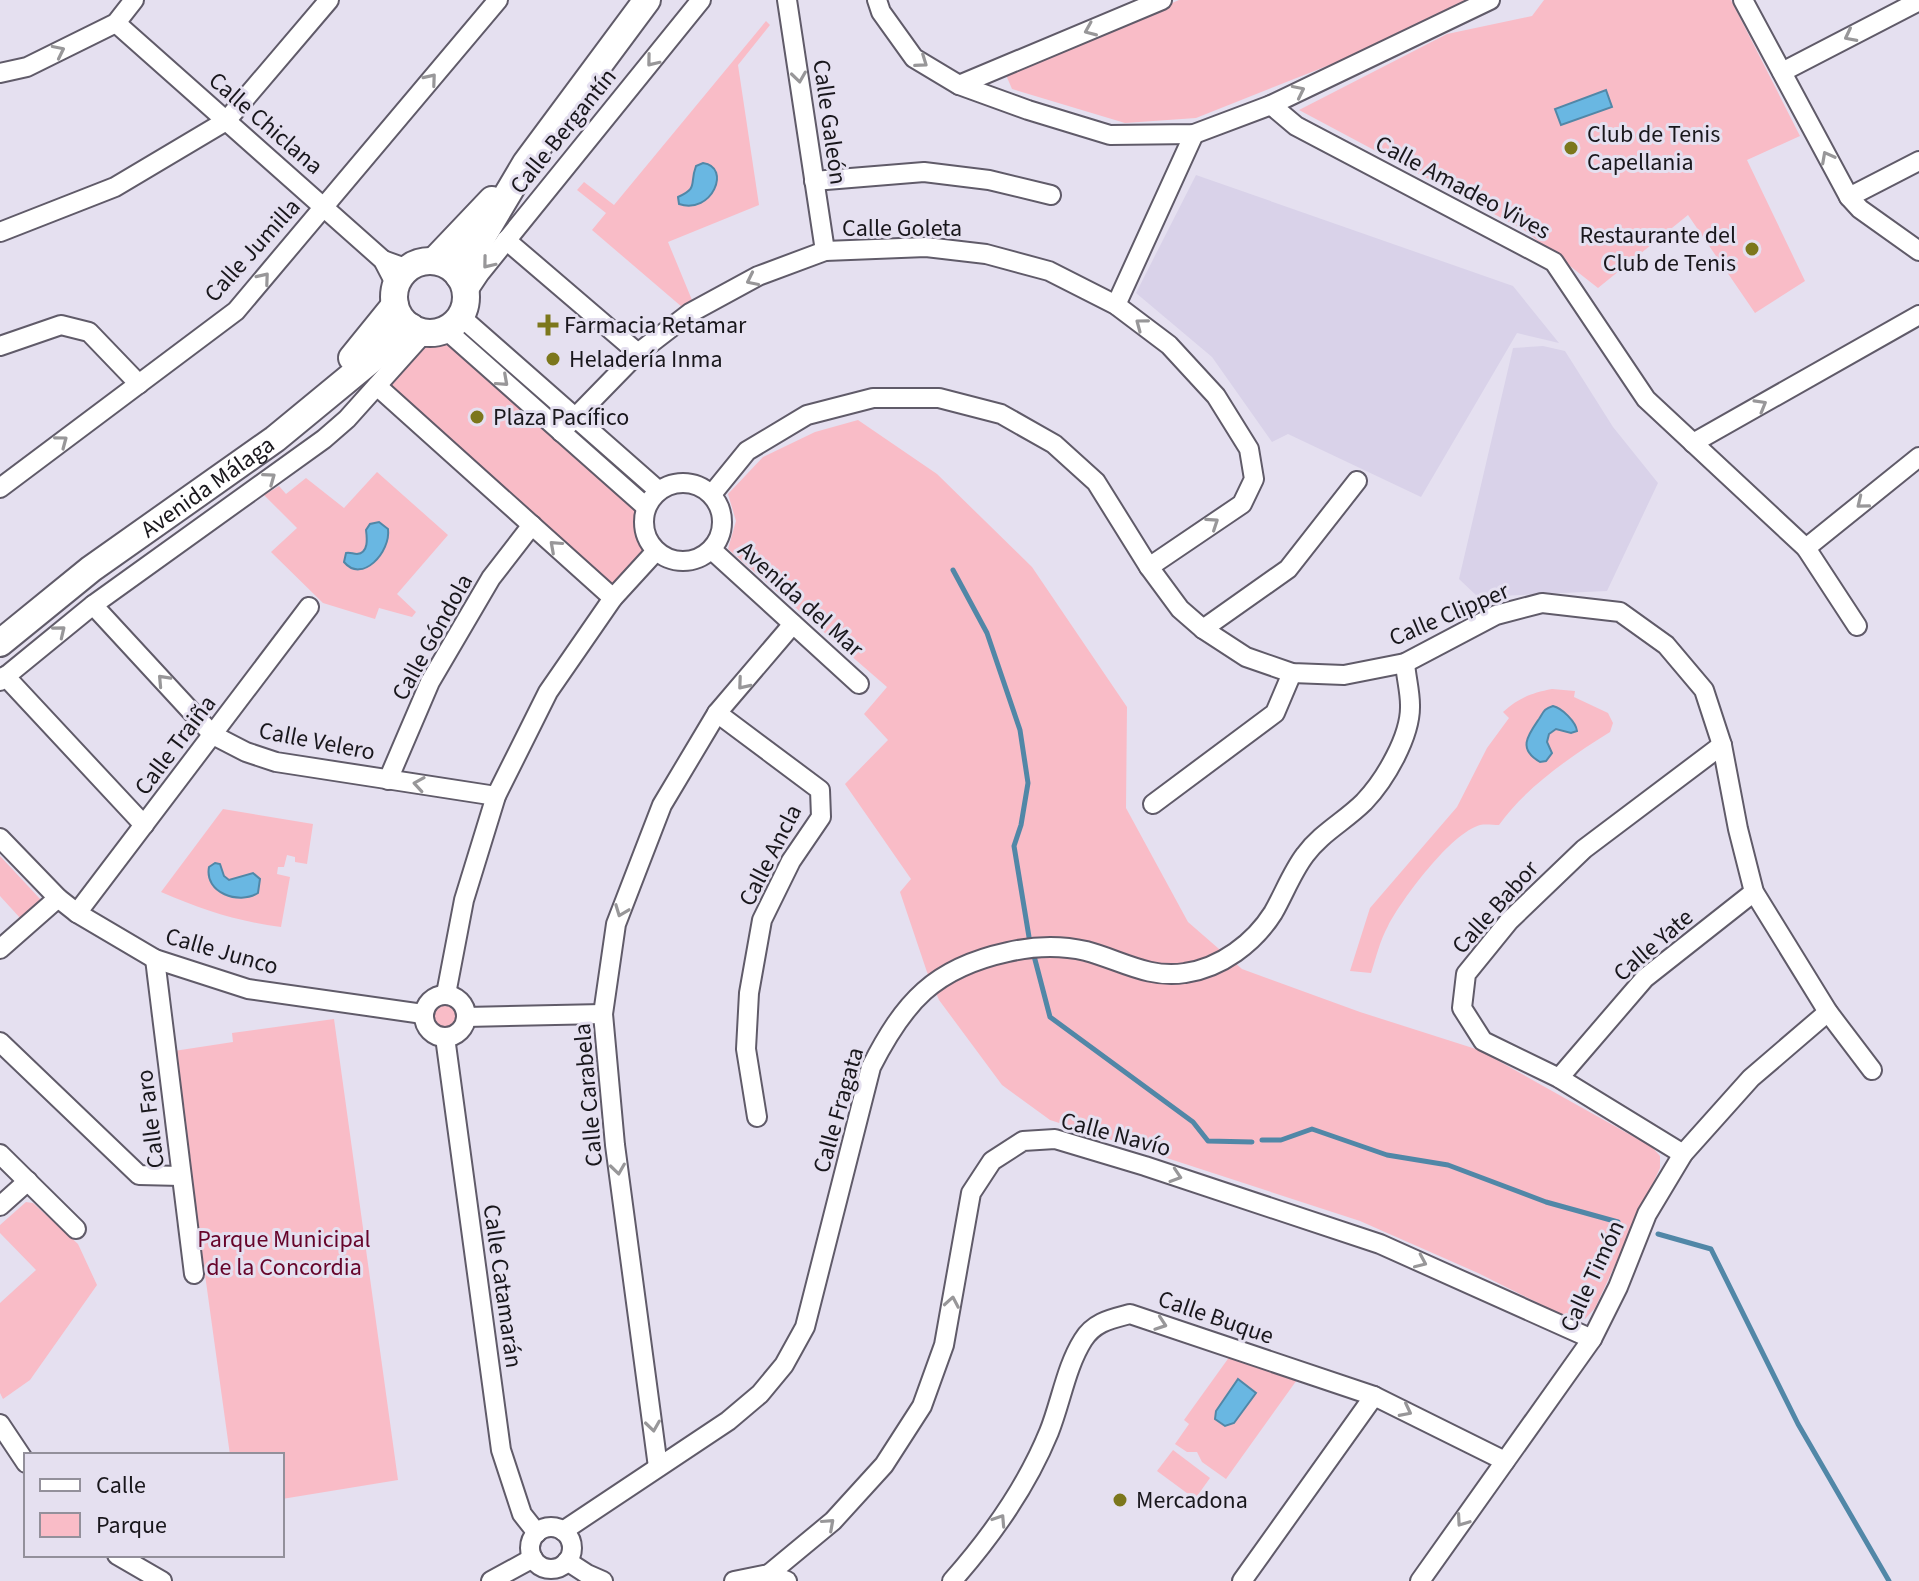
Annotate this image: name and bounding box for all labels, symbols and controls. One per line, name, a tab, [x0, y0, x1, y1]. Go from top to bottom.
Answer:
one-way arrow	[1084, 21, 1098, 37]
one-way arrow	[1844, 27, 1859, 42]
one-way arrow	[51, 45, 65, 61]
one-way arrow	[647, 51, 661, 66]
one-way arrow	[914, 52, 928, 67]
street label: Calle Galeón	[803, 57, 856, 187]
street label: Calle Bergantín	[502, 61, 625, 202]
street label: Calle Chiclana	[201, 64, 331, 183]
one-way arrow	[790, 70, 807, 84]
one-way arrow	[421, 74, 436, 88]
one-way arrow	[1290, 85, 1305, 101]
place label: Club de Tenis Capellania	[1587, 117, 1720, 180]
street label: Calle Amadeo Vives	[1369, 126, 1557, 248]
marker: Club de Tenis Capellania	[1562, 139, 1580, 157]
one-way arrow	[1822, 151, 1837, 165]
street label: Calle Jumilla	[196, 191, 309, 310]
street label: Calle Goleta	[842, 211, 962, 246]
place label: Restaurante del Club de Tenis	[1580, 218, 1736, 281]
marker: Restaurante del Club de Tenis	[1743, 240, 1761, 258]
one-way arrow	[483, 253, 498, 268]
one-way arrow	[746, 270, 761, 286]
one-way arrow	[254, 273, 269, 287]
place label: Farmacia Retamar	[564, 308, 747, 343]
marker: Farmacia Retamar	[539, 316, 557, 334]
one-way arrow	[1135, 319, 1149, 333]
place label: Heladería Inma	[569, 342, 723, 377]
marker: Heladería Inma	[544, 350, 562, 368]
one-way arrow	[493, 371, 508, 386]
one-way arrow	[1752, 399, 1767, 414]
place label: Plaza Pacífico	[493, 400, 629, 435]
marker: Plaza Pacífico	[468, 408, 486, 426]
street label: Avenida Málaga	[134, 428, 282, 547]
one-way arrow	[54, 436, 68, 451]
one-way arrow	[262, 474, 276, 488]
one-way arrow	[1857, 493, 1871, 508]
one-way arrow	[1205, 518, 1219, 533]
street label: Avenida del Mar	[730, 533, 872, 666]
one-way arrow	[550, 541, 565, 556]
street label: Calle Góndola	[383, 567, 482, 707]
street label: Calle Clipper	[1384, 573, 1515, 655]
one-way arrow	[51, 626, 65, 641]
one-way arrow	[738, 674, 753, 689]
one-way arrow	[157, 675, 172, 689]
street label: Calle Traiña	[126, 688, 225, 803]
street label: Calle Velero	[256, 713, 378, 770]
one-way arrow	[412, 776, 426, 793]
street label: Calle Ancla	[730, 798, 811, 912]
street label: Calle Babor	[1444, 852, 1547, 962]
street label: Calle Yate	[1606, 901, 1701, 990]
one-way arrow	[614, 903, 631, 917]
street label: Calle Junco	[161, 919, 282, 984]
street label: Calle Carabela	[565, 1022, 612, 1168]
street label: Calle Fragata	[804, 1043, 873, 1177]
street label: Calle Faro	[127, 1068, 174, 1170]
street label: Calle Navío	[1057, 1103, 1175, 1166]
one-way arrow	[609, 1162, 626, 1175]
one-way arrow	[1168, 1166, 1182, 1182]
street label: Calle Catamarán	[474, 1202, 531, 1370]
street label: Calle Timón	[1551, 1215, 1634, 1338]
park label: Parque Municipal de la Concordia	[197, 1222, 371, 1285]
one-way arrow	[1413, 1253, 1427, 1269]
street label: Calle Buque	[1153, 1281, 1278, 1354]
one-way arrow	[942, 1295, 959, 1308]
one-way arrow	[1153, 1315, 1167, 1331]
one-way arrow	[1397, 1402, 1412, 1417]
one-way arrow	[644, 1419, 661, 1433]
legend	[24, 1453, 284, 1557]
text: Calle	[96, 1468, 146, 1503]
place label: Mercadona	[1136, 1483, 1248, 1518]
marker: Mercadona	[1111, 1491, 1129, 1509]
text: Parque	[96, 1508, 167, 1543]
one-way arrow	[1457, 1512, 1472, 1527]
one-way arrow	[990, 1514, 1005, 1529]
one-way arrow	[820, 1519, 834, 1534]

